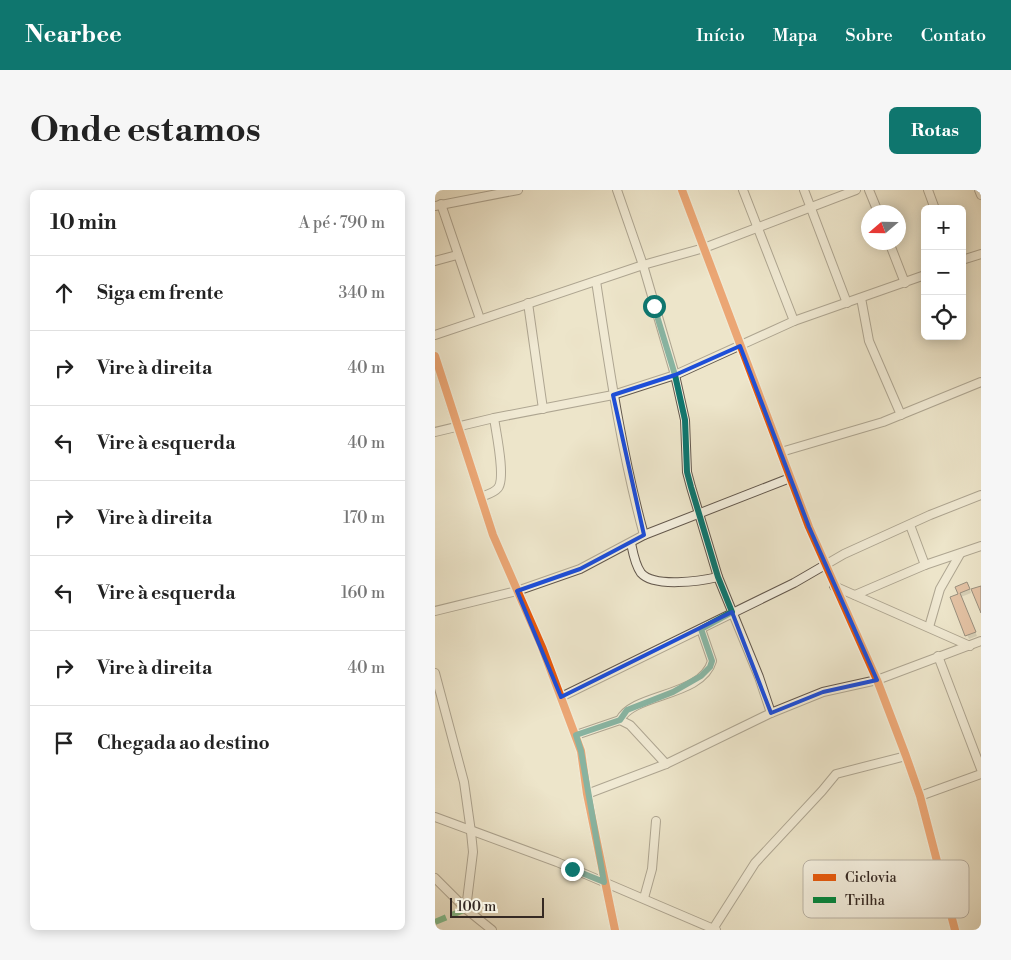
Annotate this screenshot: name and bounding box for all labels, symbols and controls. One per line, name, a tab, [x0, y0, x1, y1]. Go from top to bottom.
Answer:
text: Nearbee	[25, 20, 122, 50]
text: Início	[696, 24, 745, 47]
text: Mapa	[773, 24, 817, 47]
text: Sobre	[845, 24, 893, 47]
text: Contato	[921, 24, 986, 47]
button: Rotas	[889, 107, 981, 154]
text: Onde estamos	[30, 109, 261, 152]
north arrow	[861, 205, 906, 250]
map controls	[921, 205, 966, 340]
button: +	[921, 205, 966, 250]
text: 10 min	[50, 210, 117, 236]
text: A pé · 790 m	[299, 213, 385, 233]
button: −	[921, 250, 966, 295]
icon: ahead	[50, 279, 78, 307]
text: Siga em frente	[97, 281, 224, 305]
text: 340 m	[338, 283, 385, 303]
route start	[643, 295, 666, 318]
button: locate	[921, 295, 966, 340]
icon: right	[50, 354, 78, 382]
text: Vire à direita	[97, 356, 212, 380]
text: 40 m	[348, 358, 385, 378]
icon: left	[50, 429, 78, 457]
text: Vire à esquerda	[97, 431, 236, 455]
text: 40 m	[348, 433, 385, 453]
icon: right	[50, 504, 78, 532]
text: Vire à direita	[97, 506, 212, 530]
text: 170 m	[343, 508, 385, 528]
icon: left	[50, 579, 78, 607]
text: Vire à esquerda	[97, 581, 236, 605]
text: 160 m	[341, 583, 385, 603]
icon: right	[50, 654, 78, 682]
text: Vire à direita	[97, 656, 212, 680]
text: 40 m	[348, 658, 385, 678]
icon: arrive	[50, 729, 78, 757]
text: Chegada ao destino	[97, 731, 270, 755]
route end	[561, 858, 584, 881]
legend	[803, 860, 969, 918]
text: Ciclovia	[845, 869, 898, 887]
text: Trilha	[845, 892, 886, 910]
scale bar	[450, 895, 544, 918]
text: 100 m	[457, 898, 496, 916]

